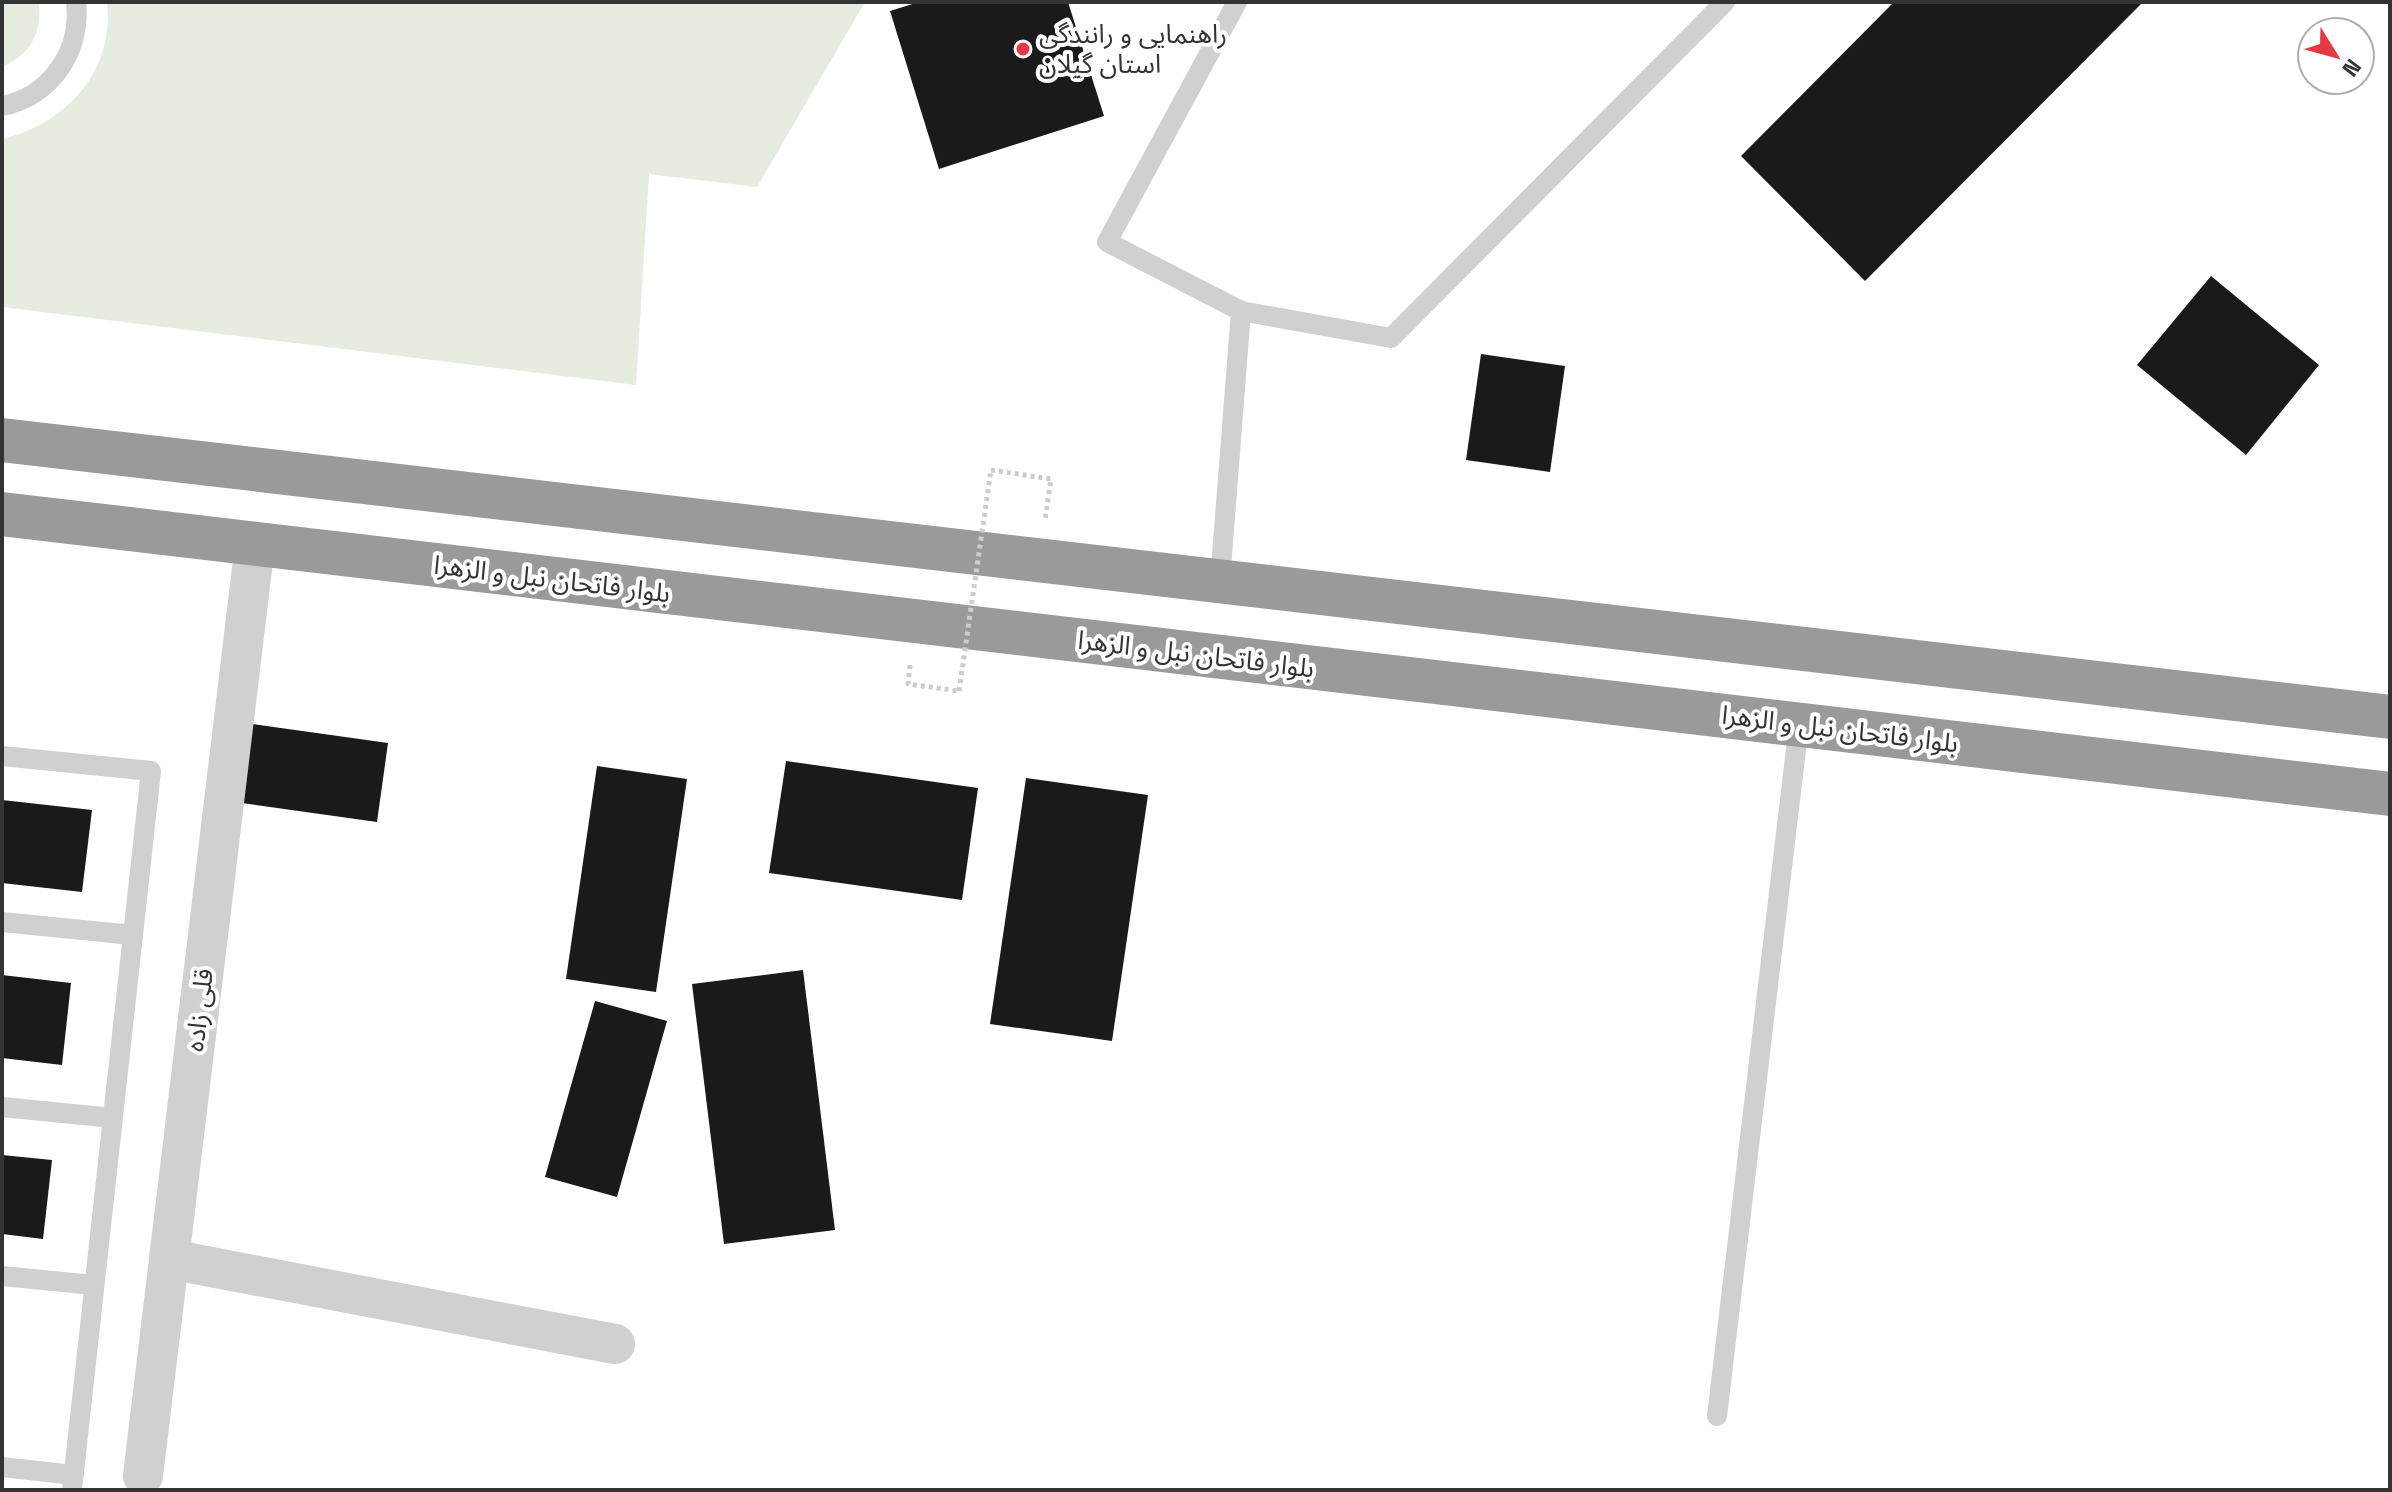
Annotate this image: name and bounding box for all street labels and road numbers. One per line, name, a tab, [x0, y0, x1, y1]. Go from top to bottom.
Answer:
street label: بلوار فاتحان نبل و الزهرا	[432, 548, 672, 610]
street label: بلوار فاتحان نبل و الزهرا	[1076, 623, 1316, 685]
street label: بلوار فاتحان نبل و الزهرا	[1720, 698, 1960, 760]
street label: قلی زاده	[177, 967, 221, 1053]

